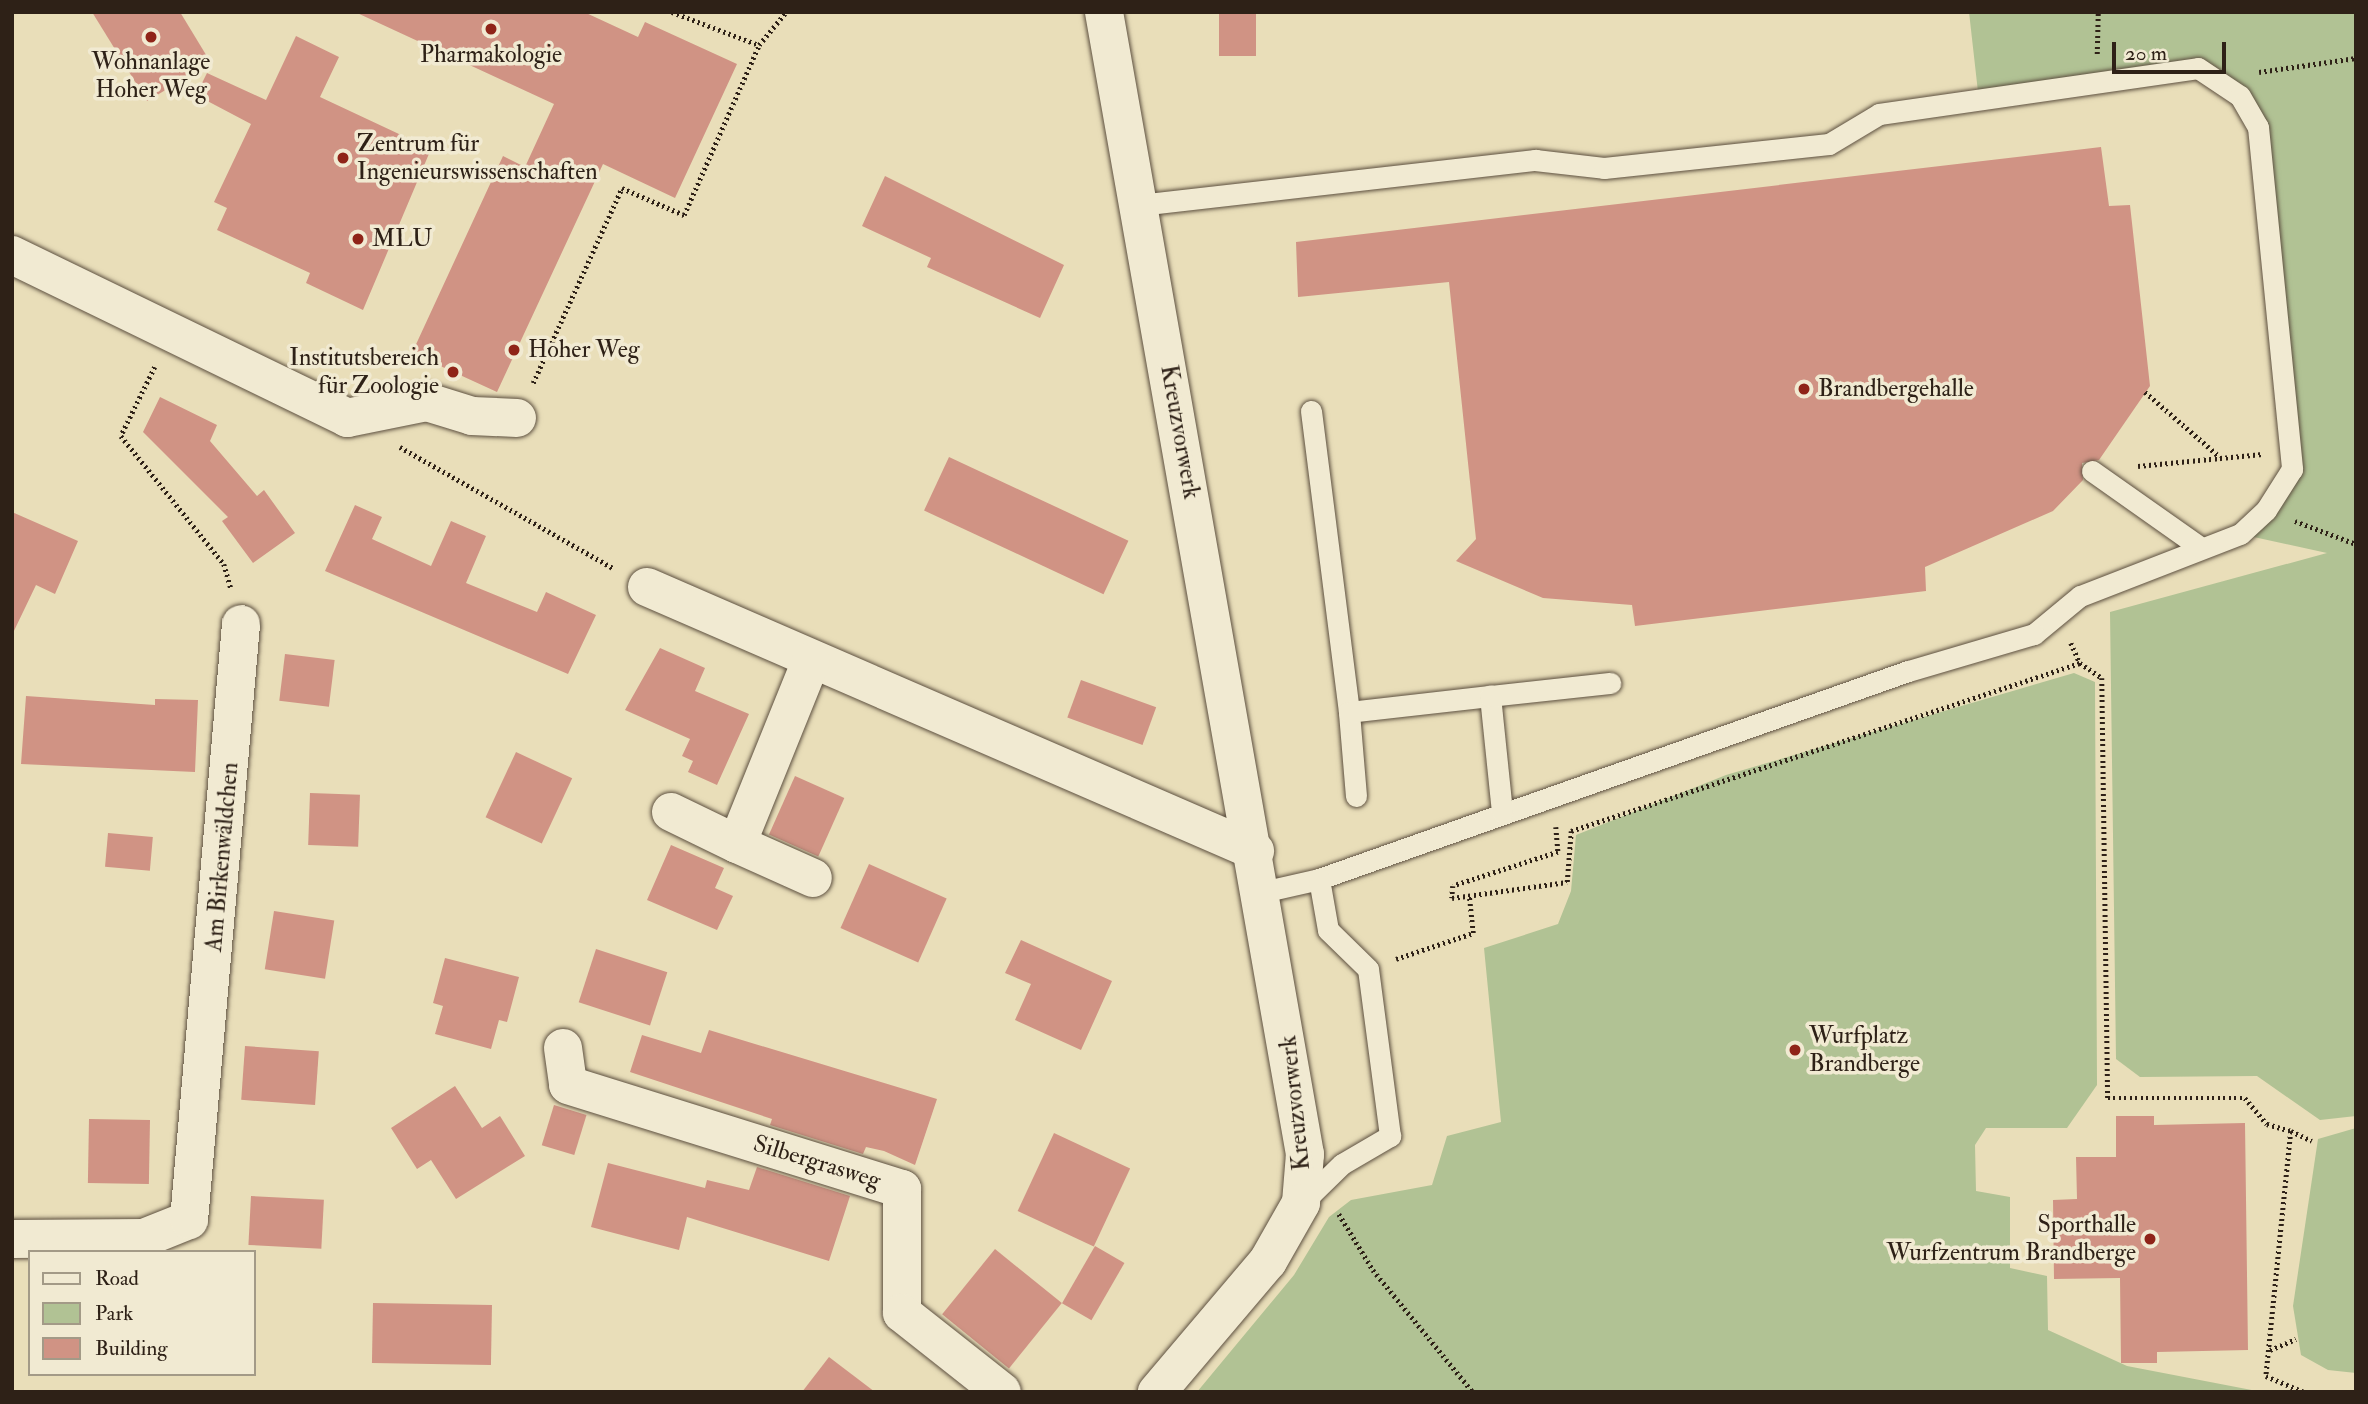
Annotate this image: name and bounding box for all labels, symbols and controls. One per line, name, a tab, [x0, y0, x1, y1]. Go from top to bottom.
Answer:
marker: Pharmakologie	[483, 21, 499, 37]
scale bar	[2116, 28, 2230, 72]
marker: Wohnanlage Hoher Weg	[143, 29, 159, 45]
text: 20 m	[2125, 40, 2167, 67]
place label: Pharmakologie	[420, 41, 562, 69]
place label: Wohnanlage Hoher Weg	[92, 48, 210, 104]
place label: Zentrum für Ingenieurswissenschaften	[357, 130, 598, 186]
marker: Zentrum für Ingenieurswissenschaften	[335, 150, 351, 166]
place label: MLU	[372, 225, 432, 253]
marker: MLU	[350, 231, 366, 247]
place label: Hoher Weg	[528, 336, 640, 364]
marker: Hoher Weg	[506, 342, 522, 358]
place label: Institutsbereich für Zoologie	[289, 344, 439, 400]
street label: Kreuzvorwerk	[1154, 363, 1206, 501]
marker: Institutsbereich für Zoologie	[445, 364, 461, 380]
place label: Brandbergehalle	[1818, 375, 1974, 403]
marker: Brandbergehalle	[1796, 381, 1812, 397]
street label: Am Birkenwäldchen	[199, 761, 245, 953]
place label: Wurfplatz Brandberge	[1809, 1022, 1920, 1078]
street label: Kreuzvorwerk	[1274, 1034, 1316, 1172]
marker: Wurfplatz Brandberge	[1787, 1042, 1803, 1058]
street label: Silbergrasweg	[750, 1129, 884, 1195]
place label: Sporthalle Wurfzentrum Brandberge	[1886, 1211, 2136, 1267]
marker: Sporthalle Wurfzentrum Brandberge	[2142, 1231, 2158, 1247]
legend	[28, 1250, 256, 1376]
text: Road	[95, 1265, 139, 1292]
text: Park	[95, 1300, 133, 1327]
text: Building	[95, 1335, 168, 1362]

